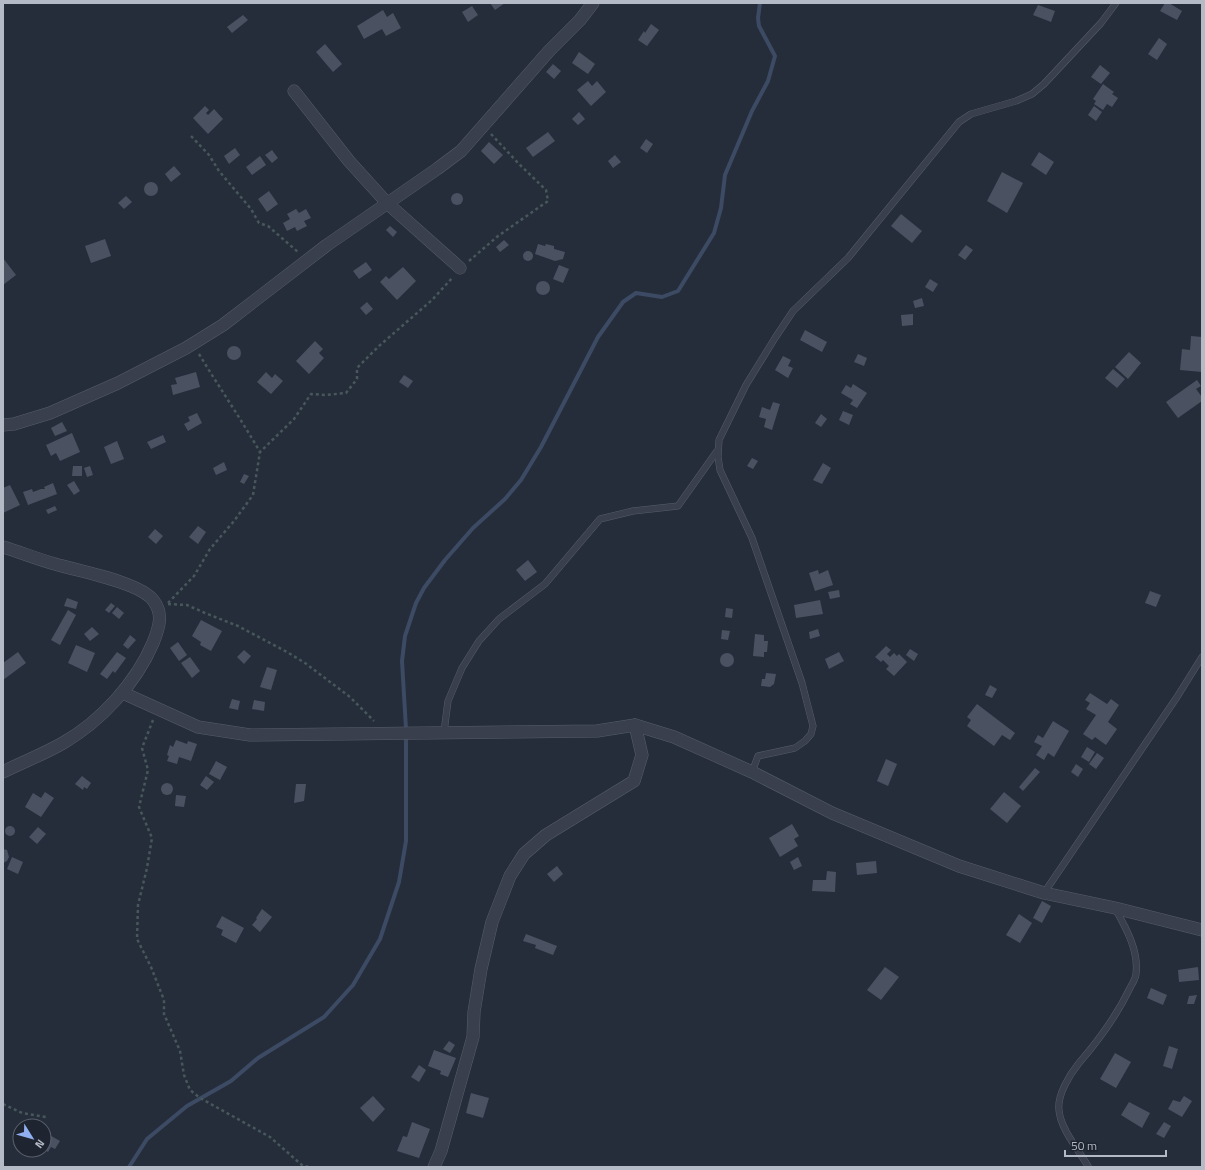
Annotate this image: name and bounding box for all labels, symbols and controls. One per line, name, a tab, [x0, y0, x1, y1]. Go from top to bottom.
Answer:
north arrow	[12, 1118, 52, 1158]
scale bar	[1065, 1132, 1166, 1158]
text: N	[31, 1136, 49, 1152]
text: 50 m	[1071, 1136, 1097, 1155]

